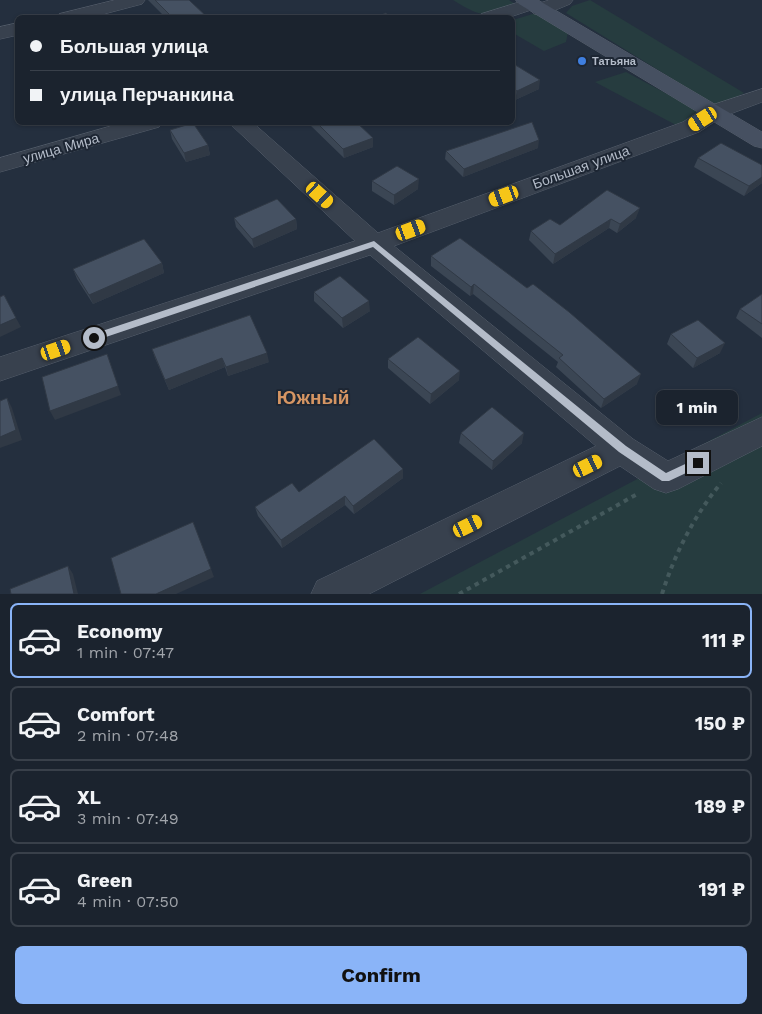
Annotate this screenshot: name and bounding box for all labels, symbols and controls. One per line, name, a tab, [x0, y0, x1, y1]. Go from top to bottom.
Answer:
text: Большая улица	[60, 35, 208, 58]
marker: Татьяна	[576, 55, 588, 67]
place label: Татьяна	[592, 55, 637, 68]
text: улица Перчанкина	[60, 83, 234, 106]
car	[686, 105, 719, 133]
street label: улица Мира	[21, 129, 101, 166]
street label: Большая улица	[530, 142, 632, 192]
car	[303, 179, 336, 211]
car	[487, 184, 520, 208]
car	[394, 218, 427, 242]
route start	[83, 327, 105, 349]
car	[39, 338, 72, 362]
district label: Южный	[277, 386, 349, 409]
callout: 1 min	[657, 390, 739, 426]
text: 1 min	[676, 398, 718, 417]
route end	[687, 452, 709, 474]
car	[571, 453, 604, 479]
car	[451, 513, 484, 539]
icon: car	[17, 618, 62, 663]
text: Economy	[77, 620, 162, 643]
text: 111 ₽	[702, 629, 745, 652]
text: 1 min · 07:47	[77, 643, 174, 662]
icon: car	[17, 701, 62, 746]
text: Comfort	[77, 703, 155, 726]
text: 150 ₽	[695, 712, 745, 735]
text: 2 min · 07:48	[77, 726, 179, 745]
icon: car	[17, 784, 62, 829]
text: XL	[77, 786, 101, 809]
text: 189 ₽	[695, 795, 745, 818]
text: 3 min · 07:49	[77, 809, 179, 828]
icon: car	[17, 867, 62, 912]
text: Green	[77, 869, 133, 892]
text: 191 ₽	[698, 878, 745, 901]
text: 4 min · 07:50	[77, 892, 179, 911]
button: Confirm	[15, 946, 747, 1004]

